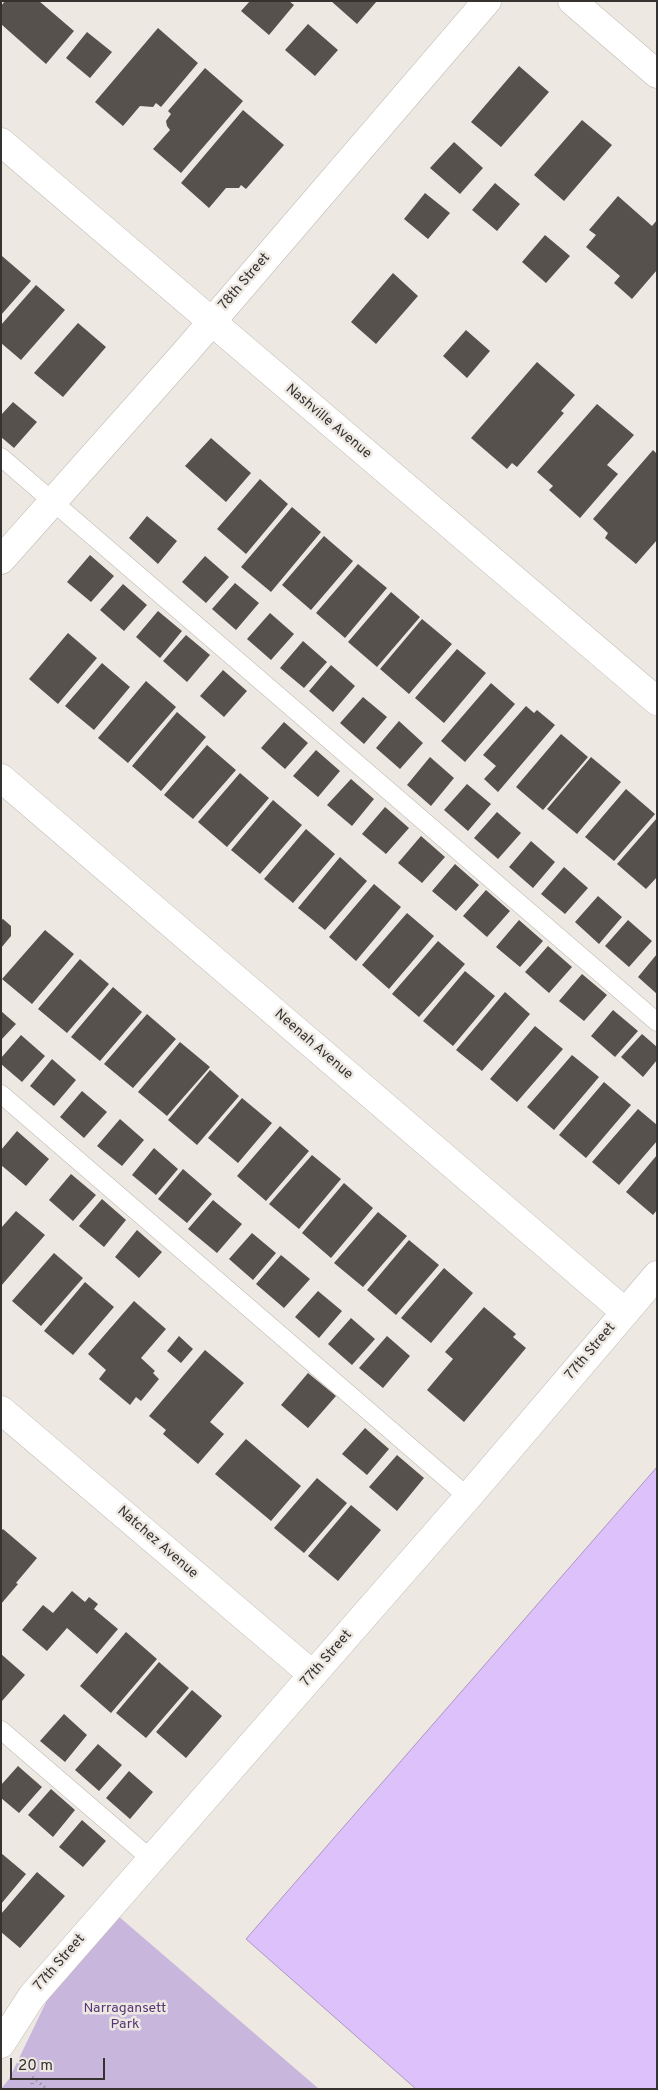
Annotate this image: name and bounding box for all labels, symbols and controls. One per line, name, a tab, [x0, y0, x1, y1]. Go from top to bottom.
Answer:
street label: 78th Street	[216, 250, 274, 314]
street label: Nashville Avenue	[282, 381, 374, 463]
street label: Neenah Avenue	[270, 1006, 356, 1084]
street label: 77th Street	[562, 1320, 620, 1384]
street label: Natchez Avenue	[113, 1503, 201, 1583]
street label: 77th Street	[298, 1627, 356, 1691]
street label: 77th Street	[31, 1931, 89, 1995]
park label: Narragansett Park	[84, 2001, 166, 2034]
scale bar	[12, 2048, 108, 2080]
text: 20 m	[18, 2057, 53, 2076]

